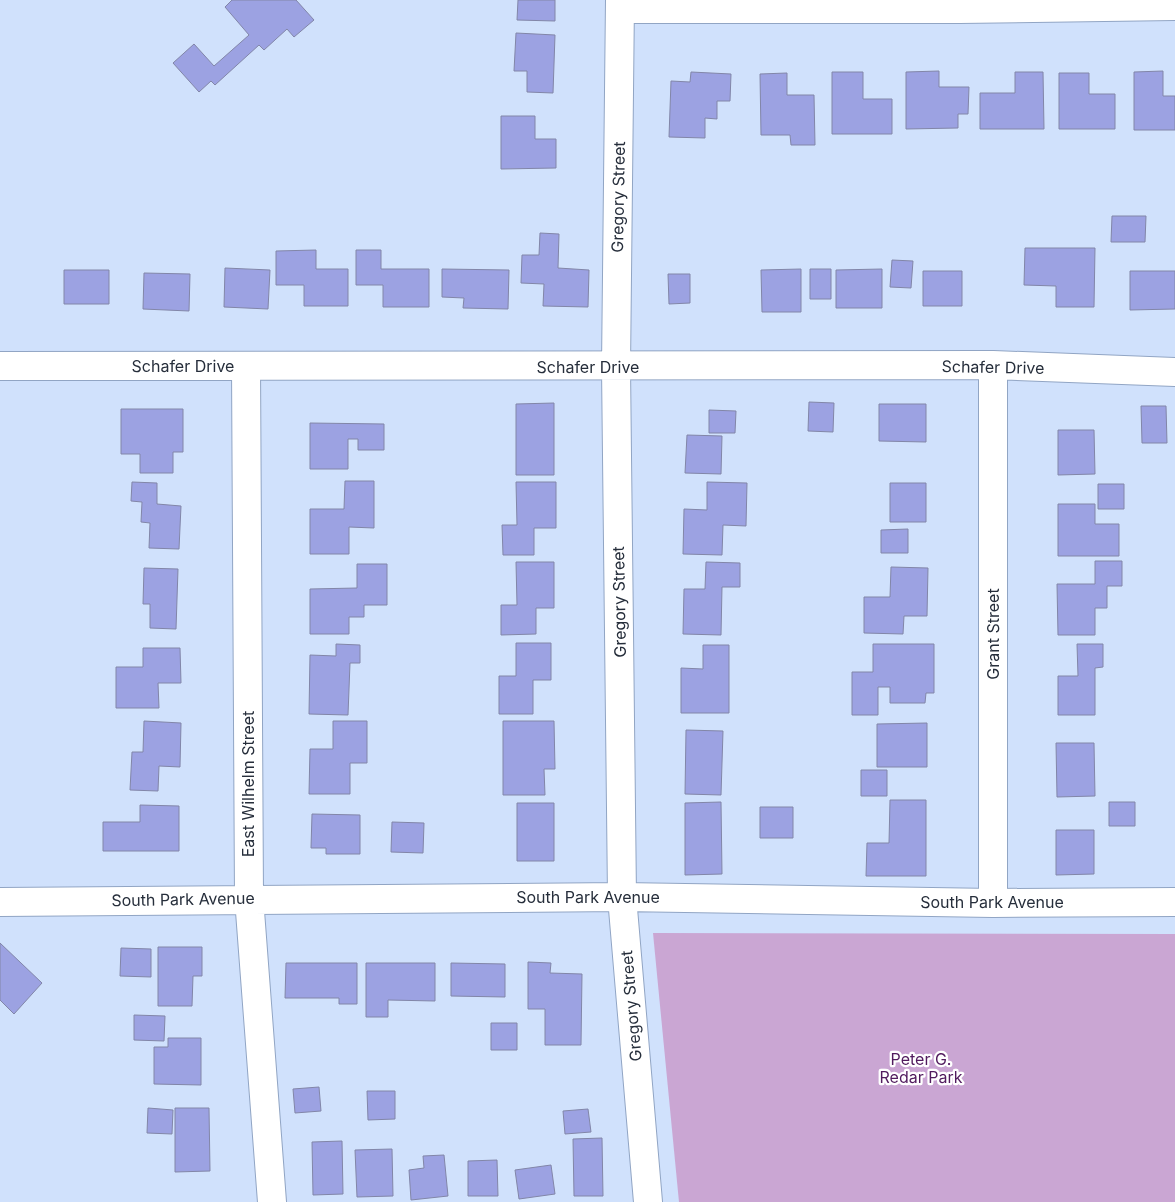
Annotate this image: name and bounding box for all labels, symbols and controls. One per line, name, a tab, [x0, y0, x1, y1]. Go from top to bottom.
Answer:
street label: Gregory Street	[607, 141, 629, 253]
street label: Schafer Drive	[132, 356, 234, 376]
street label: Schafer Drive	[941, 356, 1045, 378]
street label: Schafer Drive	[537, 357, 639, 377]
street label: Gregory Street	[608, 546, 630, 658]
street label: Grant Street	[983, 588, 1003, 680]
street label: East Wilhelm Street	[238, 711, 258, 857]
street label: South Park Avenue	[516, 887, 660, 907]
street label: South Park Avenue	[111, 888, 255, 910]
street label: South Park Avenue	[920, 892, 1064, 912]
street label: Gregory Street	[616, 950, 646, 1062]
park label: Peter G. Redar Park	[880, 1049, 963, 1087]

